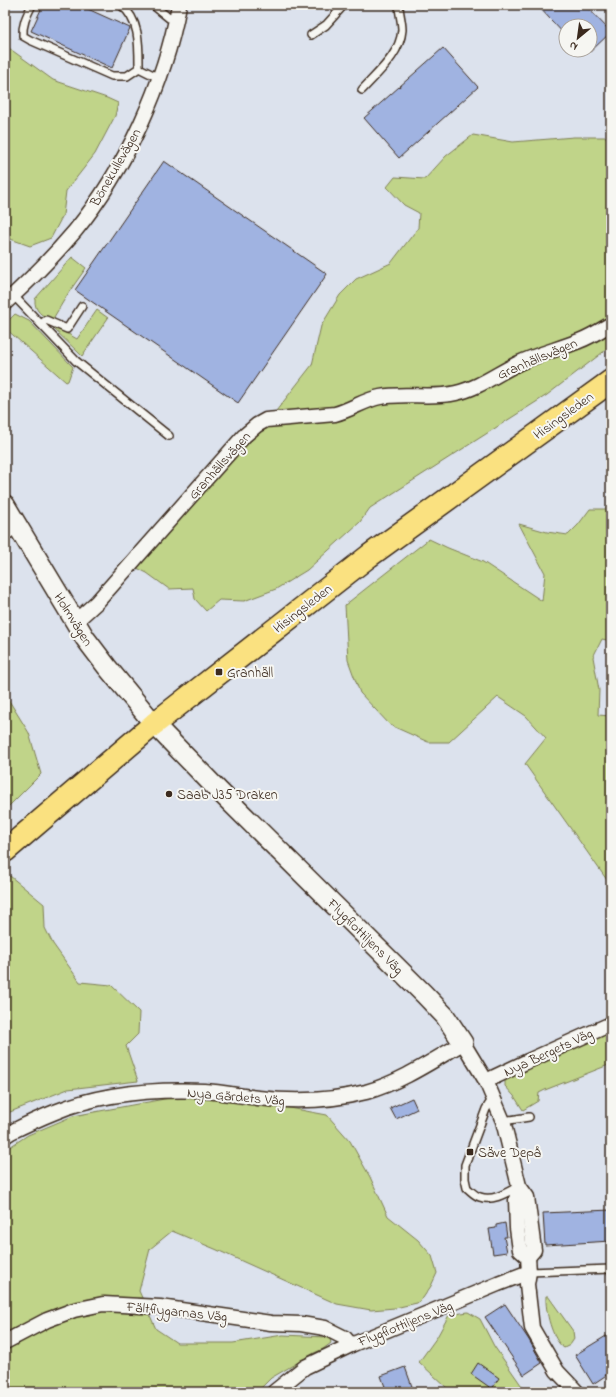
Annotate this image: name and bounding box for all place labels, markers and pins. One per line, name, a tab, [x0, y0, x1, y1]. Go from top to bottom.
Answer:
place label: Granhäll	[227, 663, 273, 684]
marker: Granhäll	[214, 667, 224, 677]
place label: Saab J35 Draken	[177, 785, 278, 806]
marker: Saab J35 Draken	[164, 789, 174, 799]
place label: Säve Depå	[478, 1143, 541, 1164]
marker: Säve Depå	[465, 1147, 475, 1157]

